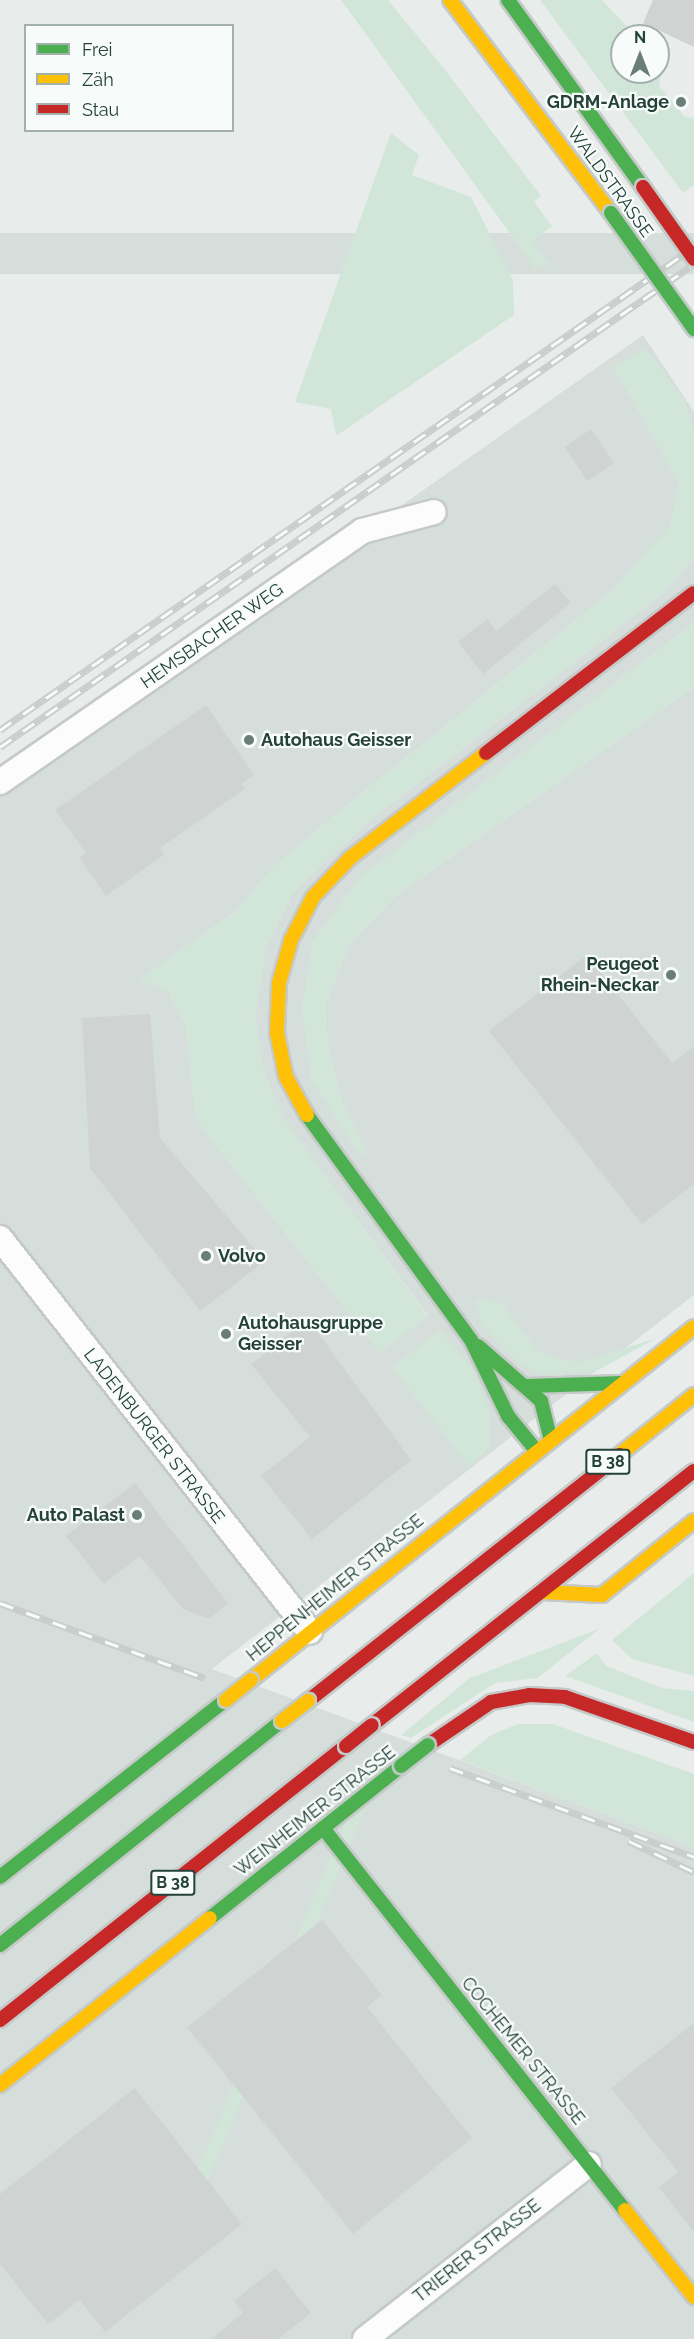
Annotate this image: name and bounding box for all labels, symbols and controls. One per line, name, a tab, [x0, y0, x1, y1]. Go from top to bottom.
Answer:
legend	[24, 24, 234, 132]
north arrow	[610, 24, 670, 84]
text: N	[634, 28, 646, 47]
text: Frei	[82, 39, 112, 60]
text: Zäh	[82, 69, 114, 90]
place label: GDRM-Anlage	[547, 91, 669, 113]
marker: GDRM-Anlage	[674, 95, 688, 109]
text: Stau	[82, 99, 119, 120]
street label: WALDSTRASSE	[563, 122, 657, 242]
street label: HEMSBACHER WEG	[136, 578, 288, 694]
place label: Autohaus Geisser	[261, 729, 411, 751]
marker: Autohaus Geisser	[242, 733, 256, 747]
place label: Peugeot Rhein-Neckar	[541, 954, 659, 996]
marker: Peugeot Rhein-Neckar	[664, 968, 678, 982]
place label: Volvo	[218, 1245, 266, 1267]
marker: Volvo	[199, 1249, 213, 1263]
place label: Autohausgruppe Geisser	[238, 1313, 383, 1356]
marker: Autohausgruppe Geisser	[219, 1327, 233, 1341]
street label: LADENBURGER STRASSE	[79, 1344, 229, 1528]
road number: B 38	[584, 1449, 632, 1475]
place label: Auto Palast	[27, 1504, 125, 1526]
marker: Auto Palast	[130, 1508, 144, 1522]
street label: HEPPENHEIMER STRASSE	[242, 1510, 428, 1666]
street label: WEINHEIMER STRASSE	[230, 1741, 400, 1881]
road number: B 38	[149, 1870, 197, 1896]
street label: COCHEMER STRASSE	[457, 1973, 589, 2129]
street label: TRIERER STRASSE	[409, 2195, 545, 2307]

